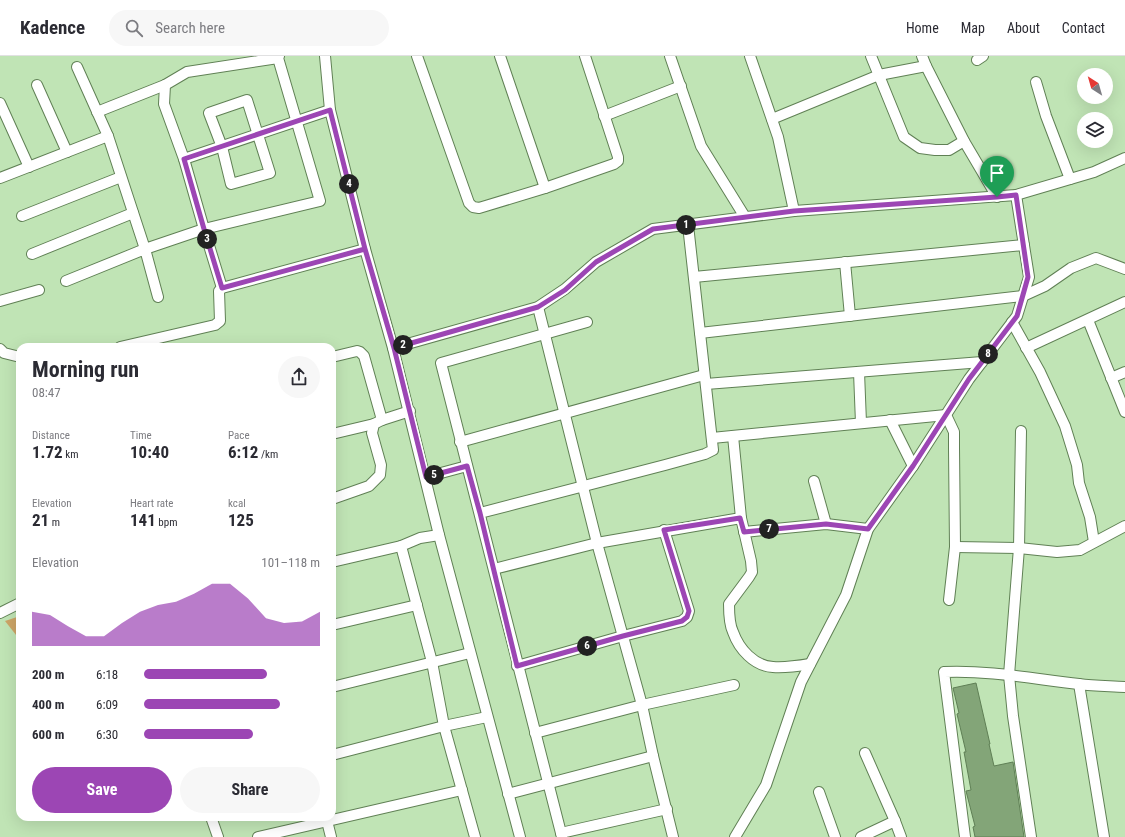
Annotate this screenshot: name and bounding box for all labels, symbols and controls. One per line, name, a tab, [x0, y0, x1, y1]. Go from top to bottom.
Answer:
search box	[109, 10, 389, 46]
text: Kadence	[20, 16, 85, 39]
icon: search	[123, 17, 145, 39]
text: Search here	[155, 19, 225, 37]
text: Home	[906, 20, 939, 36]
text: Map	[961, 20, 985, 36]
text: About	[1007, 20, 1040, 36]
text: Contact	[1062, 20, 1105, 36]
north arrow	[1077, 68, 1113, 104]
map controls	[1077, 68, 1113, 148]
button: layers	[1077, 112, 1113, 148]
pin	[980, 156, 1014, 197]
icon: arrive	[986, 162, 1008, 184]
pin: 4	[339, 174, 359, 194]
text: 4	[346, 177, 352, 190]
pin: 1	[676, 215, 696, 235]
text: 1	[683, 218, 689, 231]
pin: 3	[197, 229, 217, 249]
text: 3	[204, 232, 210, 245]
pin: 2	[393, 335, 413, 355]
text: 2	[400, 338, 406, 351]
pin: 8	[978, 344, 998, 364]
text: 8	[985, 347, 991, 360]
button: share	[278, 356, 320, 398]
text: Morning run	[32, 357, 139, 382]
text: 08:47	[32, 385, 61, 400]
text: Distance	[32, 429, 70, 442]
text: Time	[130, 429, 152, 442]
text: Pace	[228, 429, 250, 442]
text: 1.72	[32, 442, 63, 462]
text: 10:40	[130, 442, 169, 462]
text: 6:12	[228, 442, 258, 462]
text: km	[63, 448, 78, 461]
text: /km	[258, 448, 278, 461]
pin: 5	[424, 465, 444, 485]
text: 5	[431, 468, 437, 481]
text: Elevation	[32, 497, 72, 510]
text: Heart rate	[130, 497, 173, 510]
text: kcal	[228, 497, 246, 510]
text: 21	[32, 510, 49, 530]
text: 141	[130, 510, 156, 530]
text: 125	[228, 510, 254, 530]
text: m	[49, 516, 60, 529]
text: bpm	[156, 516, 177, 529]
pin: 7	[759, 519, 779, 539]
text: 7	[766, 522, 772, 535]
text: Elevation	[32, 555, 79, 570]
text: 101–118 m	[261, 555, 320, 570]
pin: 6	[577, 636, 597, 656]
text: 6	[584, 639, 590, 652]
text: 200 m	[32, 667, 64, 682]
text: 6:18	[96, 667, 118, 682]
text: 400 m	[32, 697, 64, 712]
text: 6:09	[96, 697, 118, 712]
text: 600 m	[32, 727, 64, 742]
text: 6:30	[96, 727, 118, 742]
button: Save	[32, 767, 172, 813]
button: Share	[180, 767, 320, 813]

